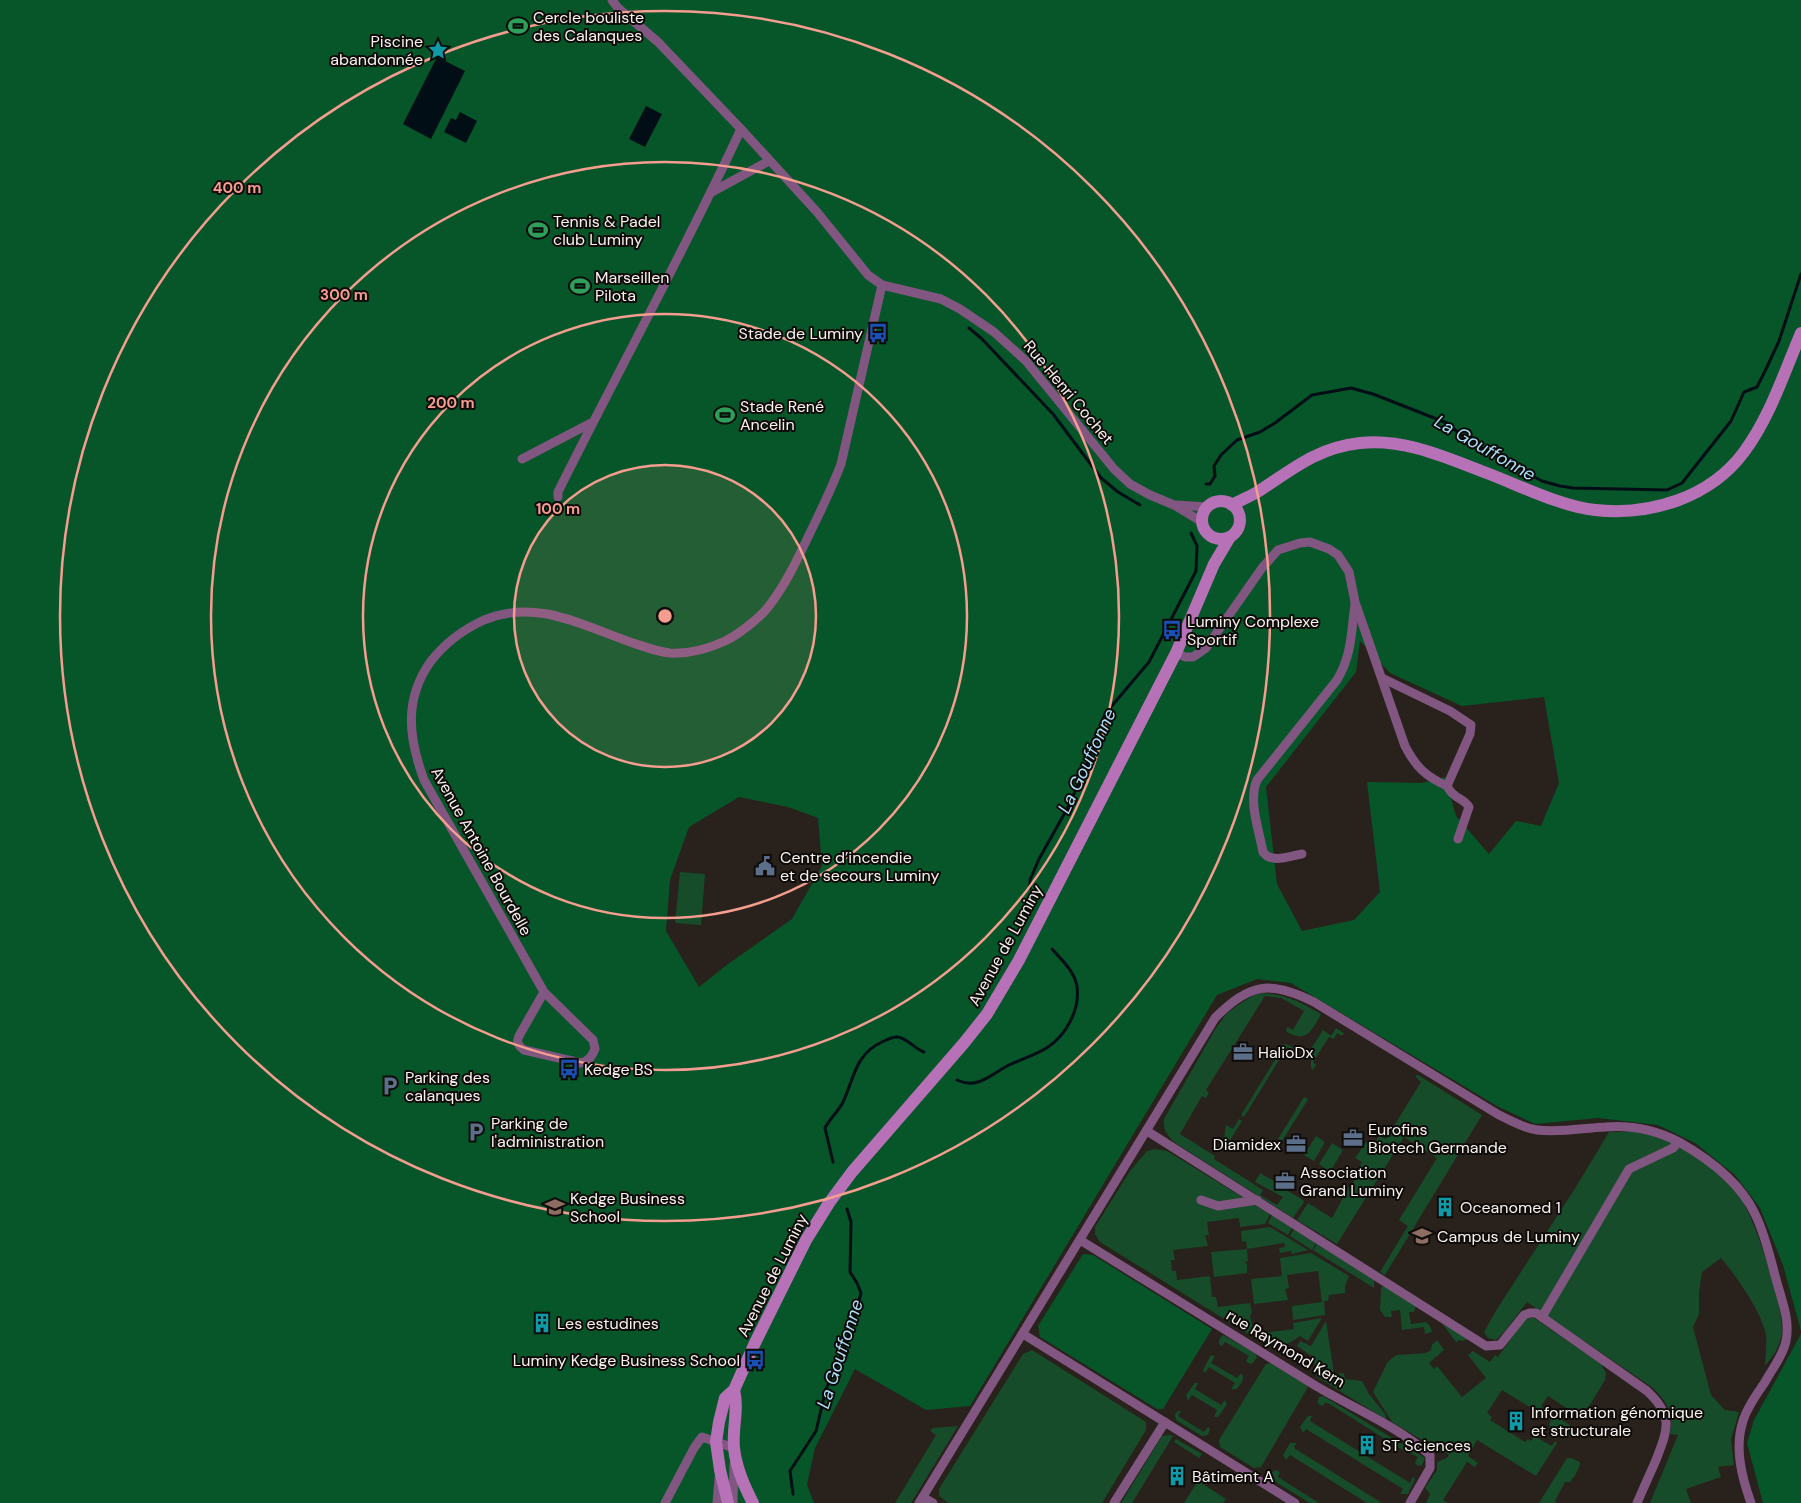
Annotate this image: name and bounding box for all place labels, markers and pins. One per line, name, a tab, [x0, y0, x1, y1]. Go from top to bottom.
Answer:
place label: Cercle bouliste des Calanques	[533, 7, 644, 46]
sports icon: Cercle bouliste des Calanques	[507, 15, 529, 37]
place label: Piscine abandonnée	[330, 31, 423, 70]
place icon: Piscine abandonnée	[427, 39, 449, 61]
place label: Tennis & Padel club Luminy	[553, 211, 660, 250]
sports icon: Tennis & Padel club Luminy	[527, 219, 549, 241]
place label: Marseillen Pilota	[595, 267, 669, 306]
sports icon: Marseillen Pilota	[569, 275, 591, 297]
bus stop icon: Stade de Luminy	[867, 322, 889, 344]
place label: Stade de Luminy	[738, 323, 863, 344]
place label: Stade René Ancelin	[740, 396, 824, 435]
sports icon: Stade René Ancelin	[714, 404, 736, 426]
centre of rings	[656, 607, 674, 625]
place label: Luminy Complexe Sportif	[1187, 611, 1319, 650]
bus stop icon: Luminy Complexe Sportif	[1161, 619, 1183, 641]
place label: Centre d’incendie et de secours Luminy	[780, 847, 939, 886]
public building icon: Centre d’incendie et de secours Luminy	[754, 855, 776, 877]
office icon: HalioDx	[1232, 1041, 1254, 1063]
place label: HalioDx	[1258, 1042, 1314, 1063]
bus stop icon: Kedge BS	[558, 1058, 580, 1080]
place label: Kedge BS	[584, 1059, 653, 1080]
place label: Parking des calanques	[405, 1067, 490, 1106]
parking icon: Parking des calanques	[379, 1075, 401, 1097]
place label: Parking de l'administration	[491, 1113, 604, 1152]
place label: Eurofins Biotech Germande	[1368, 1119, 1507, 1158]
parking icon: Parking de l'administration	[465, 1121, 487, 1143]
office icon: Eurofins Biotech Germande	[1342, 1127, 1364, 1149]
office icon: Diamidex	[1285, 1133, 1307, 1155]
place label: Diamidex	[1213, 1134, 1281, 1155]
place label: Association Grand Luminy	[1300, 1162, 1404, 1201]
office icon: Association Grand Luminy	[1274, 1170, 1296, 1192]
place label: Kedge Business School	[570, 1188, 685, 1227]
school or university icon: Kedge Business School	[544, 1196, 566, 1218]
building icon: Oceanomed 1	[1434, 1196, 1456, 1218]
place label: Oceanomed 1	[1460, 1197, 1561, 1218]
school or university icon: Campus de Luminy	[1411, 1225, 1433, 1247]
place label: Campus de Luminy	[1437, 1226, 1580, 1247]
building icon: Les estudines	[531, 1312, 553, 1334]
place label: Les estudines	[557, 1313, 659, 1334]
bus stop icon: Luminy Kedge Business School	[744, 1349, 766, 1371]
place label: Luminy Kedge Business School	[513, 1350, 740, 1371]
place label: Information génomique et structurale	[1531, 1402, 1703, 1441]
building icon: Information génomique et structurale	[1505, 1410, 1527, 1432]
building icon: ST Sciences	[1356, 1434, 1378, 1456]
place label: ST Sciences	[1382, 1435, 1471, 1456]
building icon: Bâtiment A	[1166, 1465, 1188, 1487]
place label: Bâtiment A	[1192, 1466, 1274, 1487]

